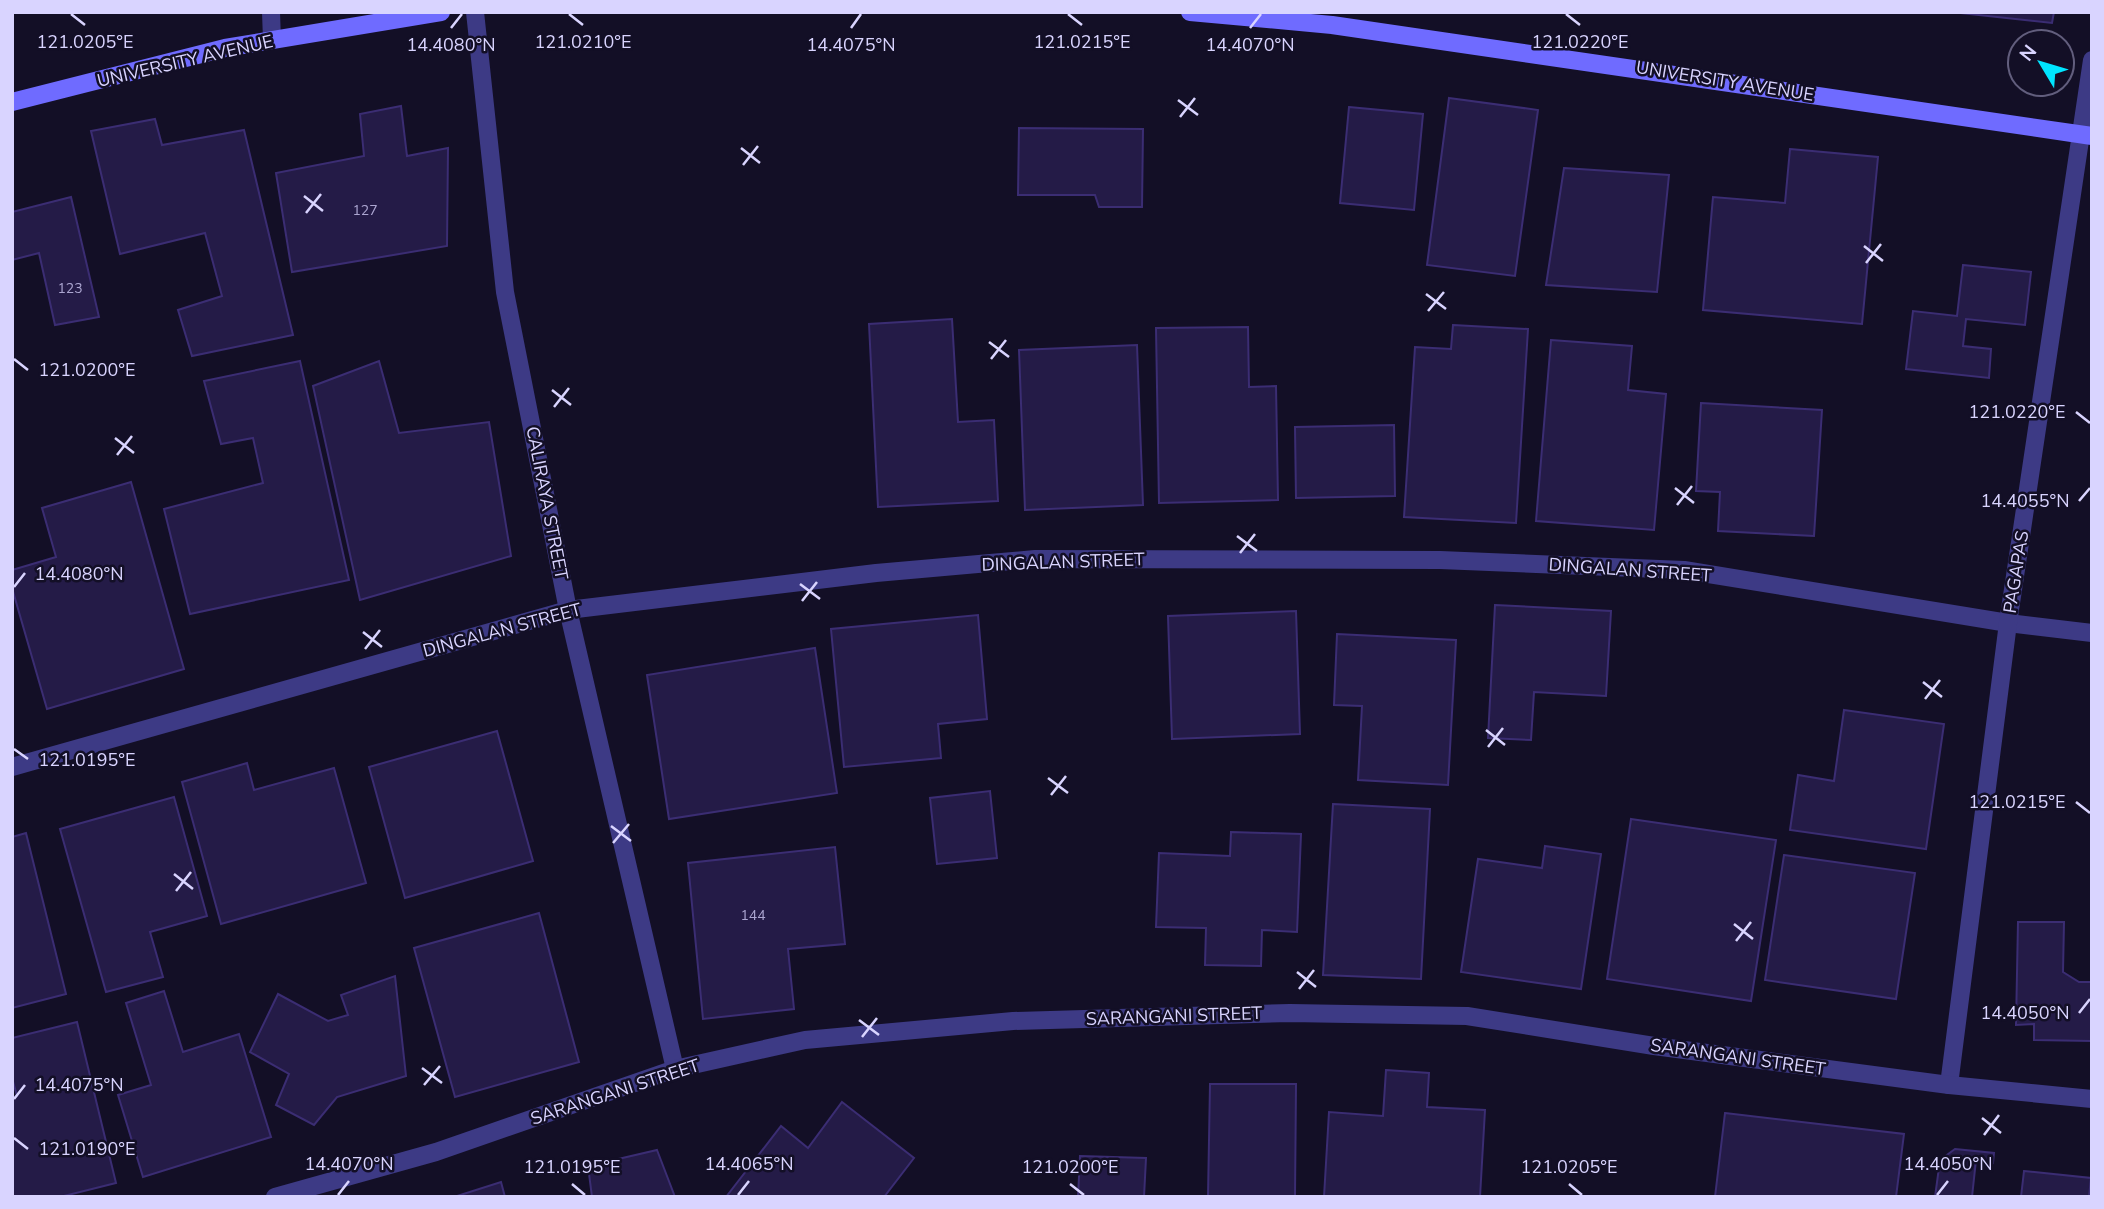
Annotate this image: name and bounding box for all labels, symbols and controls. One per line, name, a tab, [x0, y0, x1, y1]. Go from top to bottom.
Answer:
north arrow	[2006, 28, 2076, 98]
street label: UNIVERSITY AVENUE	[95, 29, 275, 93]
text: 121.0205°E	[37, 30, 133, 54]
text: 121.0210°E	[535, 30, 631, 54]
text: 121.0215°E	[1034, 30, 1130, 54]
text: 121.0220°E	[1532, 30, 1628, 54]
text: 14.4080°N	[407, 33, 495, 57]
text: 14.4075°N	[807, 33, 895, 57]
text: 14.4070°N	[1206, 33, 1294, 57]
text: N	[2014, 40, 2043, 67]
street label: UNIVERSITY AVENUE	[1634, 55, 1816, 107]
house number: 127	[352, 201, 378, 220]
house number: 123	[57, 279, 83, 298]
text: 121.0200°E	[39, 358, 135, 382]
text: 121.0220°E	[1969, 400, 2065, 424]
street label: CALIRAYA STREET	[520, 424, 574, 582]
text: 14.4055°N	[1981, 489, 2069, 513]
street label: PAGAPAS	[1998, 529, 2034, 615]
street label: DINGALAN STREET	[981, 547, 1145, 577]
street label: DINGALAN STREET	[1548, 552, 1712, 588]
text: 14.4080°N	[35, 562, 123, 586]
street label: DINGALAN STREET	[420, 597, 584, 663]
text: 121.0195°E	[39, 748, 135, 772]
text: 121.0215°E	[1969, 790, 2065, 814]
house number: 144	[740, 906, 766, 925]
street label: SARANGANI STREET	[1085, 1001, 1263, 1031]
text: 14.4050°N	[1981, 1001, 2069, 1025]
street label: SARANGANI STREET	[1649, 1033, 1827, 1081]
street label: SARANGANI STREET	[527, 1053, 703, 1131]
text: 14.4075°N	[35, 1073, 123, 1097]
text: 121.0190°E	[39, 1137, 135, 1161]
text: 14.4070°N	[305, 1152, 393, 1176]
text: 14.4065°N	[705, 1152, 793, 1176]
text: 14.4050°N	[1904, 1152, 1992, 1176]
text: 121.0195°E	[524, 1155, 620, 1179]
text: 121.0200°E	[1022, 1155, 1118, 1179]
text: 121.0205°E	[1521, 1155, 1617, 1179]

